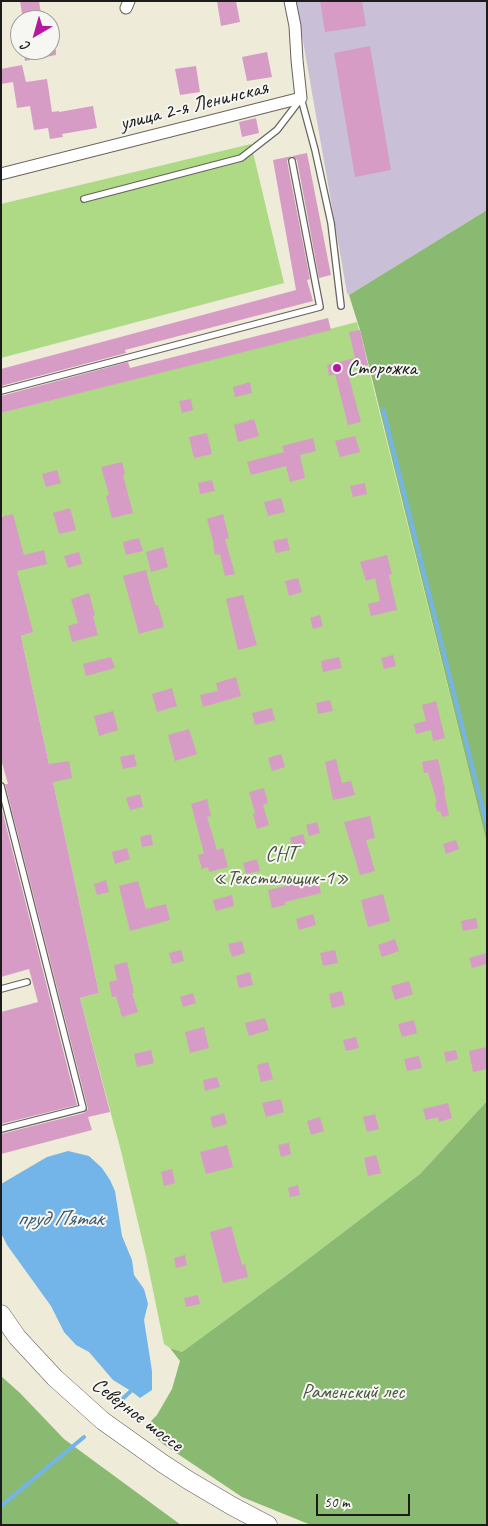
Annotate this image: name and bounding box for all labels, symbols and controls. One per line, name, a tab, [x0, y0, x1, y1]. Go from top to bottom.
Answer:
north arrow	[10, 10, 60, 60]
text: С	[18, 38, 34, 55]
street label: улица 2-я Ленинская	[117, 75, 271, 137]
place label: Сторожка	[347, 355, 417, 381]
marker: Сторожка	[331, 362, 343, 374]
park label: СНТ «Текстильщик-1»	[213, 841, 349, 891]
water label: пруд Пятак	[17, 1206, 103, 1232]
street label: Северное шоссе	[86, 1372, 188, 1458]
park label: Раменский лес	[302, 1379, 404, 1405]
scale bar	[318, 1484, 412, 1516]
text: 50 m	[324, 1493, 350, 1512]

